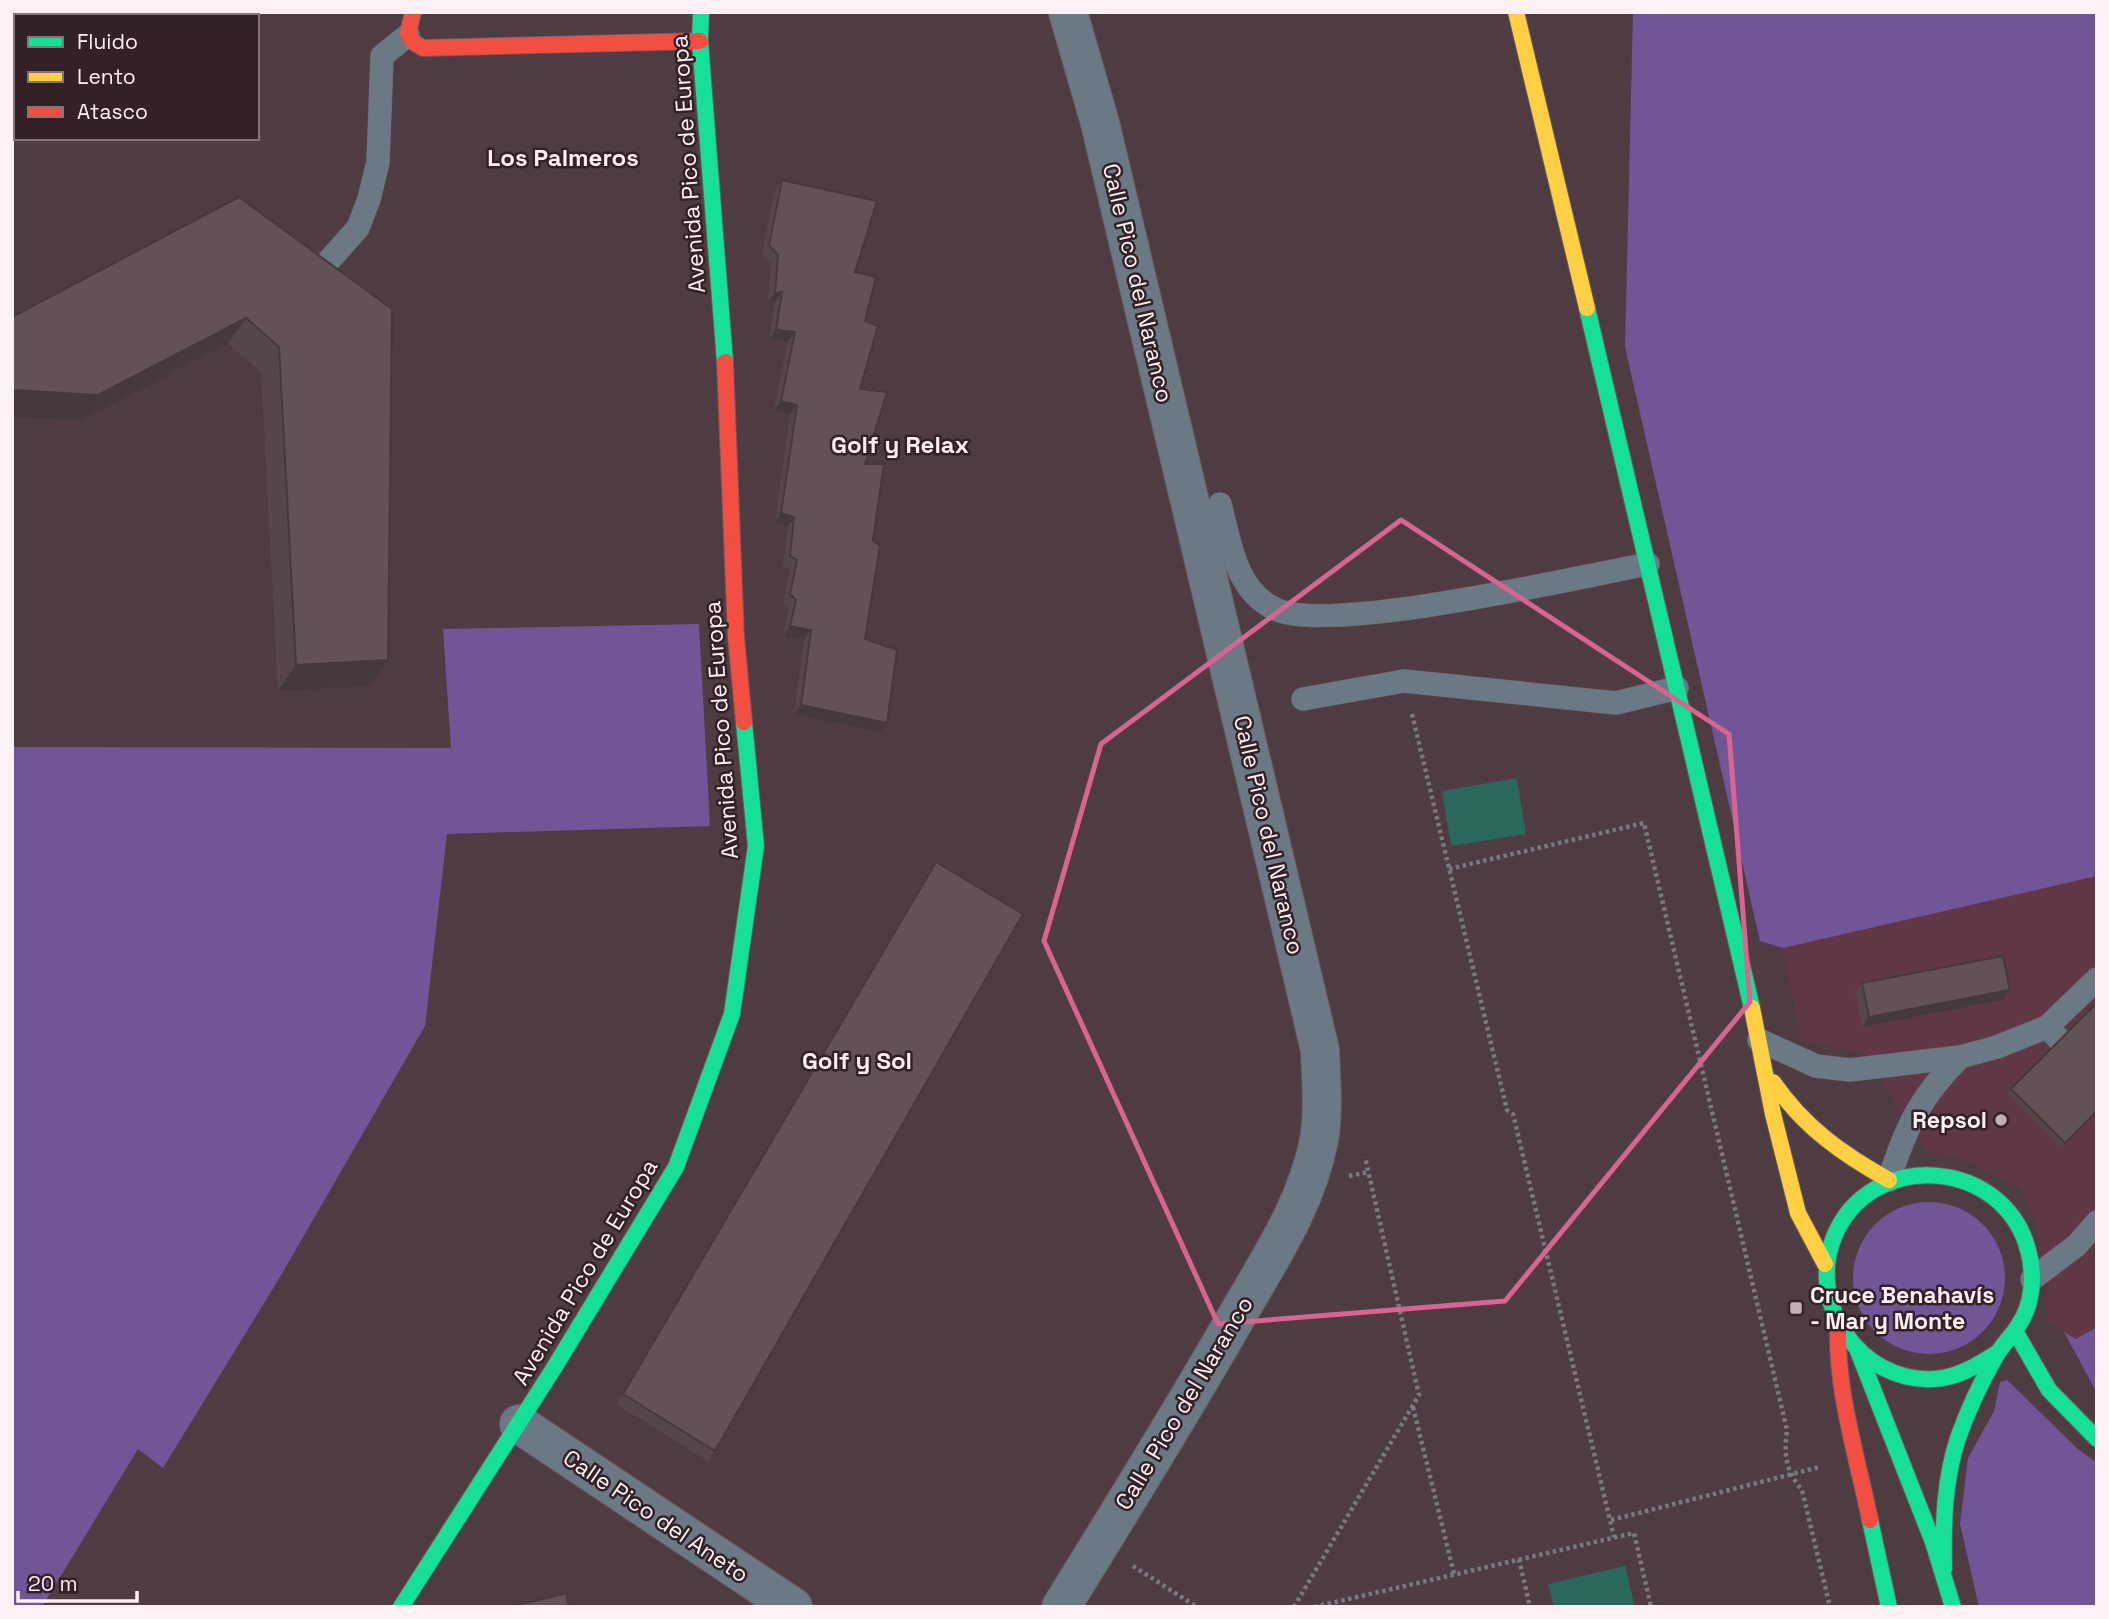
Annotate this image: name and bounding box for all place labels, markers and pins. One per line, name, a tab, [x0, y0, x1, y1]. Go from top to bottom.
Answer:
place label: Repsol	[1912, 1105, 1987, 1135]
marker: Repsol	[1993, 1112, 2009, 1128]
place label: Cruce Benahavís - Mar y Monte	[1810, 1280, 1994, 1336]
marker: Cruce Benahavís - Mar y Monte	[1788, 1300, 1804, 1316]

